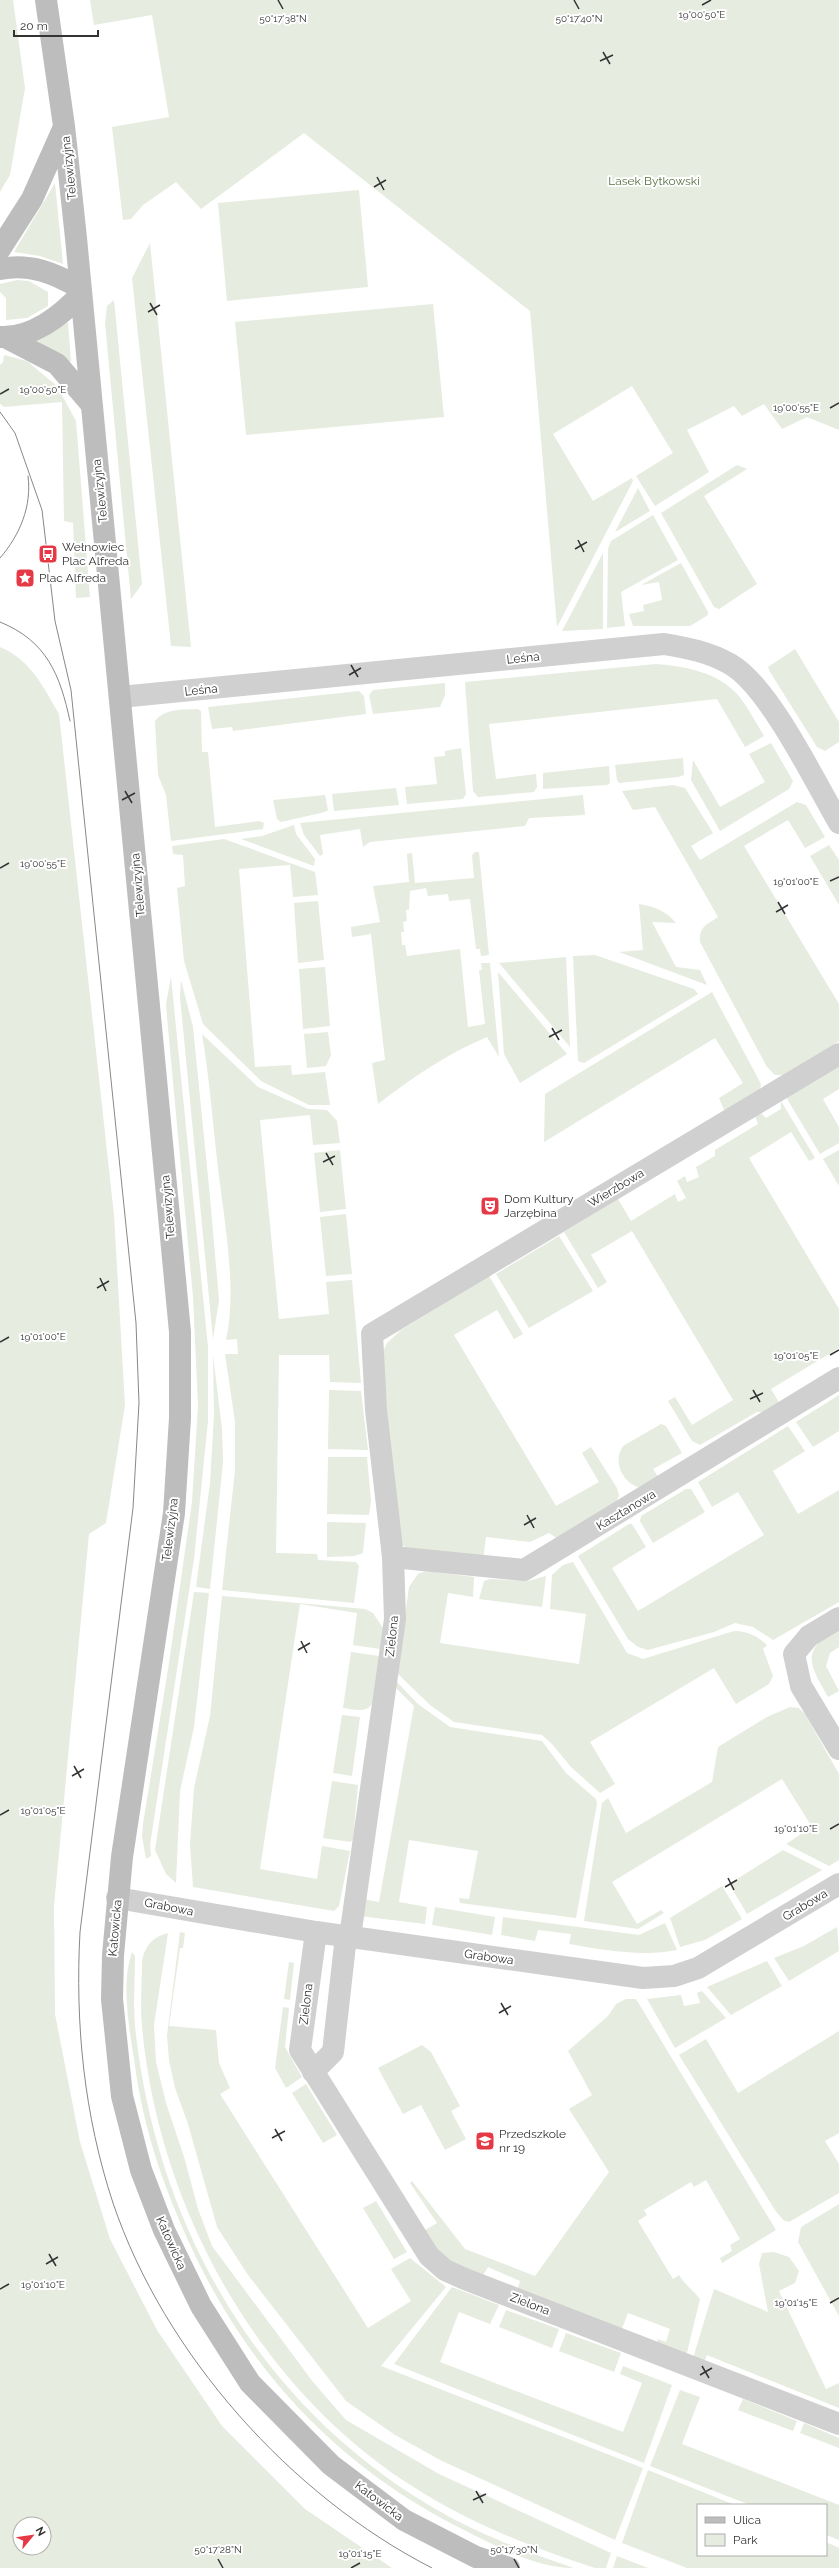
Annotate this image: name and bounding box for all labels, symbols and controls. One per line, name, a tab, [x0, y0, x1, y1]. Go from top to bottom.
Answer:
text: 19°00'50"E	[679, 9, 725, 20]
scale bar	[14, 12, 98, 38]
text: 50°17'38"N	[259, 13, 307, 24]
text: 50°17'40"N	[556, 13, 602, 24]
text: 20 m	[20, 19, 48, 33]
street label: Telewizyjna	[59, 135, 79, 201]
park label: Lasek Bytkowski	[608, 174, 700, 188]
text: 19°00'50"E	[20, 384, 66, 395]
text: 19°00'55"E	[773, 402, 819, 413]
street label: Telewizyjna	[90, 458, 110, 524]
place label: Wełnowiec Plac Alfreda	[62, 540, 129, 568]
bus stop icon: Wełnowiec Plac Alfreda	[37, 543, 59, 565]
place icon: Plac Alfreda	[14, 567, 36, 589]
place label: Plac Alfreda	[39, 571, 106, 585]
street label: Leśna	[506, 649, 540, 667]
street label: Leśna	[184, 681, 218, 699]
street label: Telewizyjna	[128, 852, 148, 918]
text: 19°00'55"E	[20, 858, 66, 869]
text: 19°01'00"E	[773, 876, 819, 887]
street label: Wierzbowa	[585, 1166, 647, 1210]
street label: Telewizyjna	[158, 1174, 178, 1240]
place label: Dom Kultury Jarzębina	[504, 1192, 574, 1220]
theatre icon: Dom Kultury Jarzębina	[479, 1195, 501, 1217]
text: 19°01'00"E	[20, 1331, 66, 1342]
text: 19°01'05"E	[774, 1350, 818, 1361]
street label: Kasztanowa	[594, 1487, 658, 1533]
street label: Telewizyjna	[159, 1497, 181, 1563]
street label: Zielona	[383, 1615, 401, 1657]
text: 19°01'05"E	[21, 1805, 65, 1816]
text: 19°01'10"E	[774, 1823, 818, 1834]
street label: Grabowa	[780, 1886, 830, 1924]
street label: Grabowa	[143, 1895, 195, 1919]
street label: Katowicka	[106, 1899, 124, 1957]
street label: Grabowa	[463, 1947, 515, 1967]
street label: Zielona	[297, 1983, 315, 2025]
place label: Przedszkole nr 19	[499, 2127, 566, 2155]
school or university icon: Przedszkole nr 19	[474, 2130, 496, 2152]
street label: Katowicka	[153, 2214, 189, 2272]
text: 19°01'10"E	[21, 2279, 65, 2290]
street label: Zielona	[508, 2290, 552, 2318]
text: 19°01'15"E	[774, 2297, 818, 2308]
street label: Katowicka	[352, 2478, 406, 2524]
legend	[697, 2504, 827, 2556]
text: Ulica	[733, 2513, 761, 2527]
north arrow	[12, 2516, 52, 2556]
text: N	[33, 2525, 48, 2538]
text: Park	[733, 2533, 758, 2547]
text: 50°17'28"N	[194, 2544, 242, 2555]
text: 50°17'30"N	[490, 2544, 538, 2555]
text: 19°01'15"E	[338, 2548, 382, 2559]

